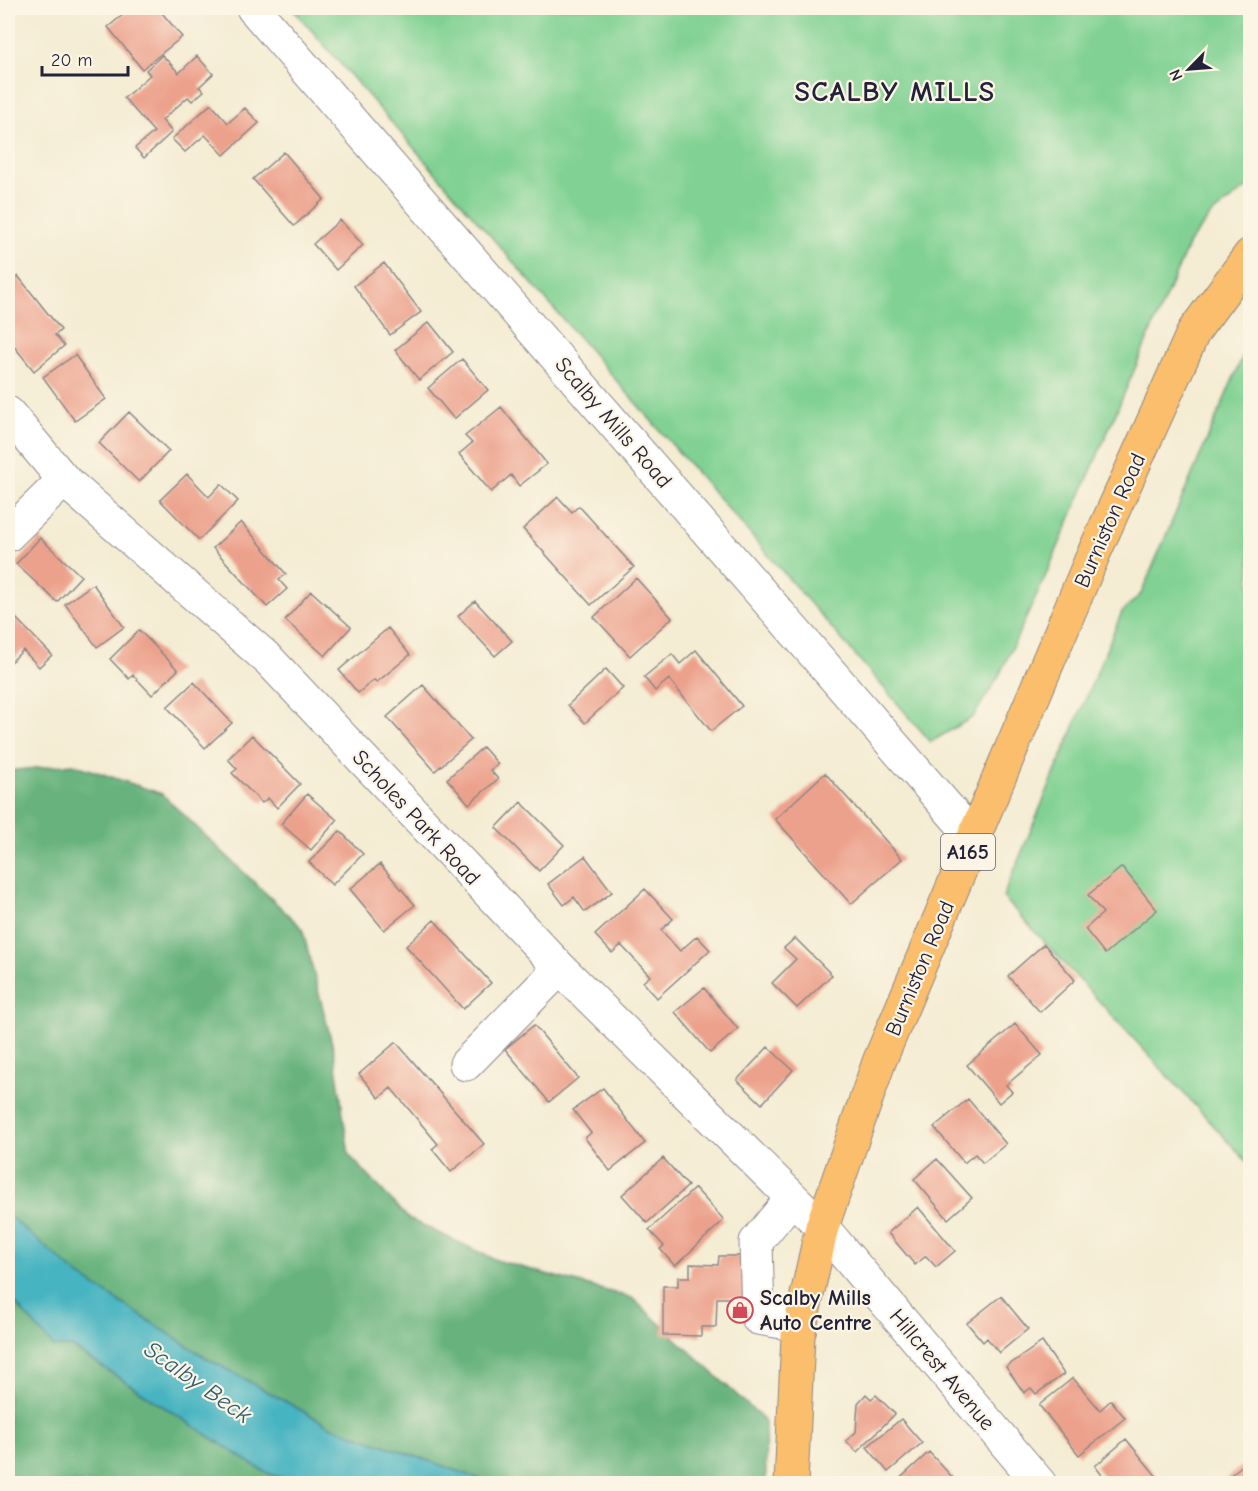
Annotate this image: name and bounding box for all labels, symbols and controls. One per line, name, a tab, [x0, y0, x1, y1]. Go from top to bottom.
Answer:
scale bar	[42, 39, 128, 77]
north arrow	[1159, 39, 1219, 99]
text: 20 m	[51, 50, 92, 71]
text: N	[1166, 66, 1187, 83]
district label: SCALBY MILLS	[794, 76, 996, 108]
street label: Scalby Mills Road	[549, 352, 677, 493]
street label: Burniston Road	[1069, 449, 1151, 592]
street label: Scholes Park Road	[347, 745, 486, 891]
road number: A165	[941, 834, 995, 870]
street label: Burniston Road	[880, 897, 960, 1040]
place label: Scalby Mills Auto Centre	[760, 1285, 872, 1336]
shop icon: Scalby Mills Auto Centre	[725, 1295, 755, 1325]
street label: Hillcrest Avenue	[884, 1304, 1000, 1436]
water label: Scalby Beck	[139, 1335, 257, 1429]

